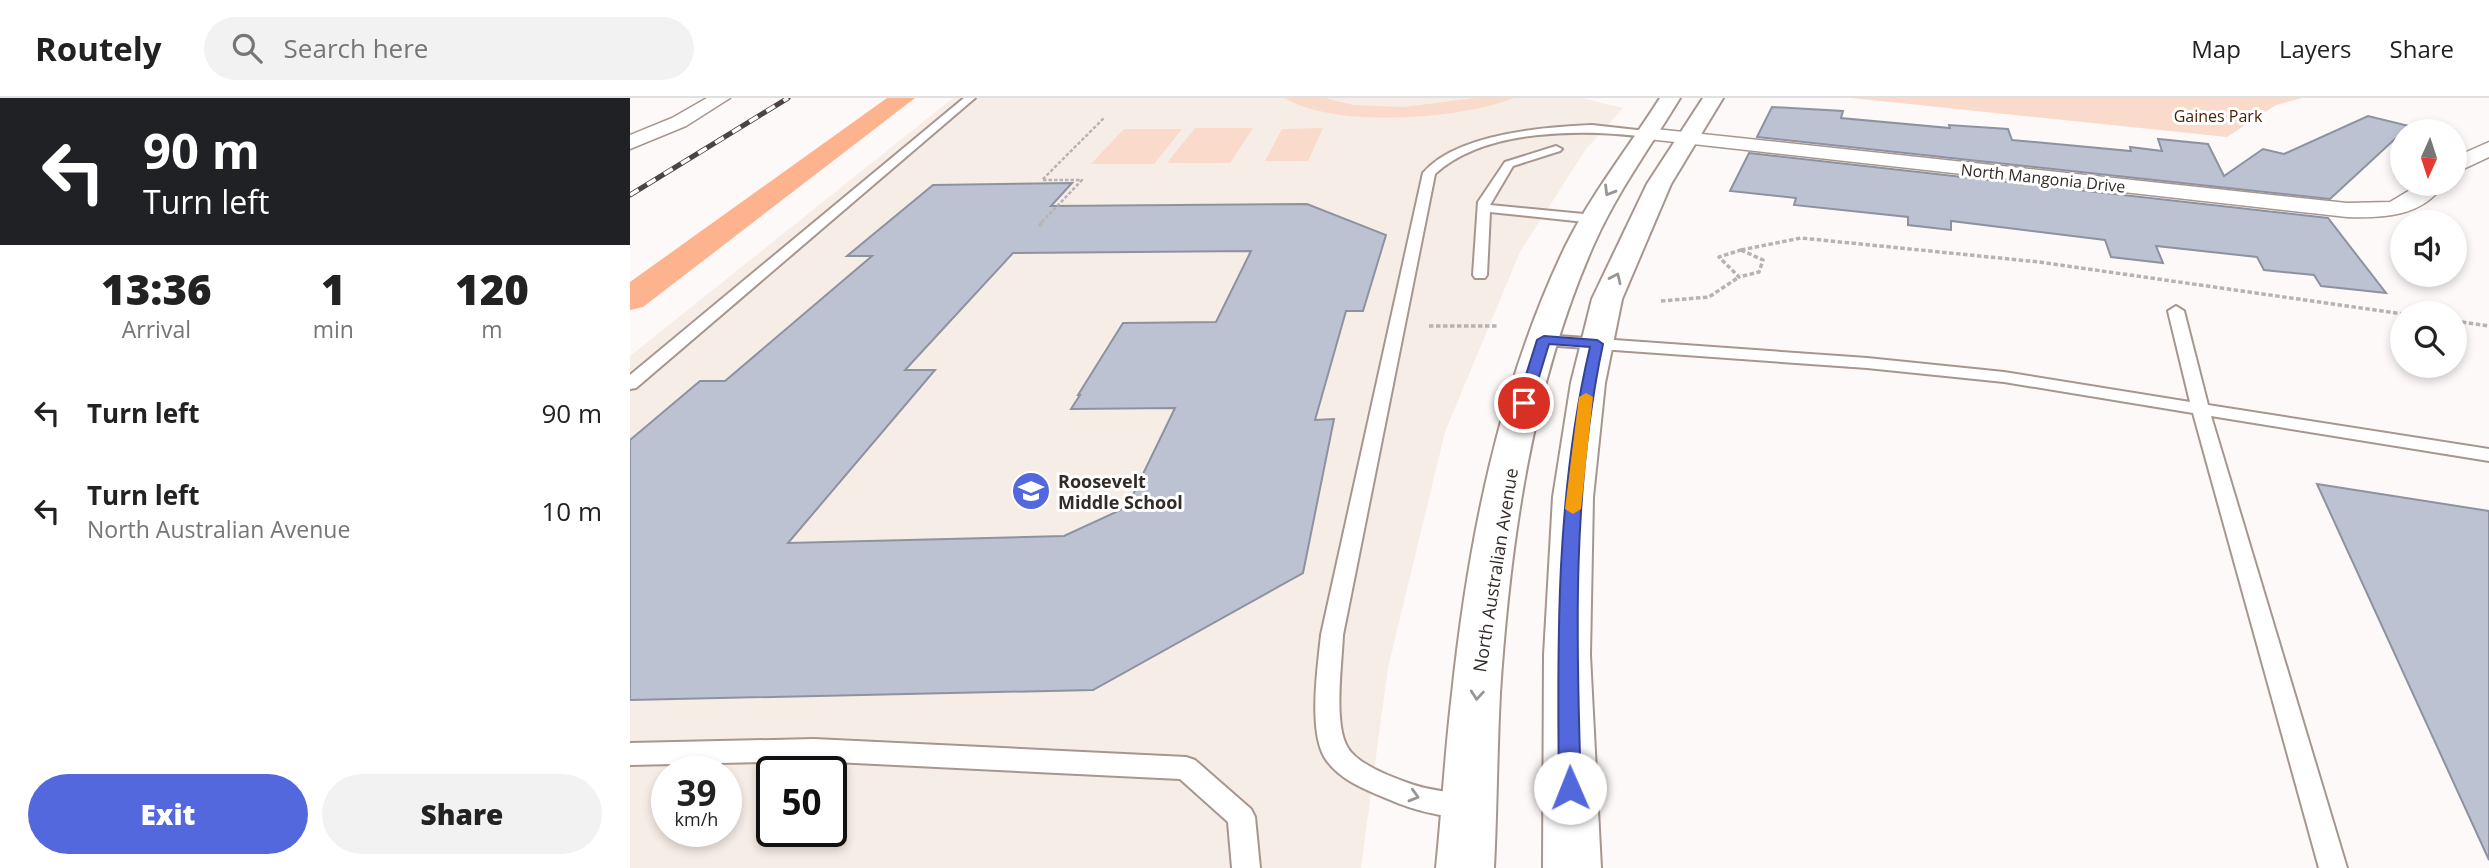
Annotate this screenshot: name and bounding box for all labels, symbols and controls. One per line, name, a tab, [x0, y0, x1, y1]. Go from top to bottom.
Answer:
search box	[204, 17, 694, 80]
text: Routely	[35, 26, 162, 71]
icon: search	[228, 29, 266, 67]
text: Search here	[284, 30, 428, 66]
text: Map	[2191, 32, 2241, 65]
text: Layers	[2279, 32, 2352, 65]
text: Share	[2390, 32, 2454, 65]
park label: Gaines Park	[2174, 105, 2263, 127]
text: 90 m	[143, 117, 260, 183]
north arrow	[2390, 119, 2468, 196]
map controls	[2390, 119, 2467, 378]
icon: left	[28, 126, 119, 217]
street label: North Mangonia Drive	[1960, 158, 2126, 198]
text: Turn left	[143, 180, 269, 223]
one-way arrow	[1604, 184, 1617, 197]
button: sound	[2390, 210, 2467, 287]
text: 13:36	[101, 260, 212, 317]
text: 1	[321, 260, 346, 317]
text: 120	[455, 260, 529, 317]
one-way arrow	[1608, 273, 1622, 285]
button: search	[2390, 301, 2467, 378]
text: Arrival	[122, 313, 191, 345]
text: min	[313, 313, 354, 345]
text: m	[481, 313, 503, 345]
pin	[1494, 373, 1554, 433]
icon: arrive	[1505, 384, 1543, 422]
icon: left	[28, 394, 66, 432]
text: Turn left	[87, 395, 199, 431]
text: 90 m	[541, 395, 602, 431]
street label: North Australian Avenue	[1467, 466, 1523, 674]
place label: Roosevelt Middle School	[1058, 469, 1183, 514]
school or university icon: Roosevelt Middle School	[1010, 470, 1052, 512]
text: Turn left	[87, 477, 199, 513]
icon: left	[28, 492, 66, 530]
text: 10 m	[541, 493, 602, 529]
text: North Australian Avenue	[87, 513, 350, 545]
one-way arrow	[1470, 690, 1485, 701]
position arrow	[1533, 751, 1607, 825]
speed limit sign: 50	[756, 756, 847, 847]
text: 39	[676, 769, 717, 816]
button: Exit	[28, 774, 308, 854]
button: Share	[322, 774, 602, 854]
one-way arrow	[1408, 788, 1420, 803]
text: km/h	[675, 807, 718, 831]

